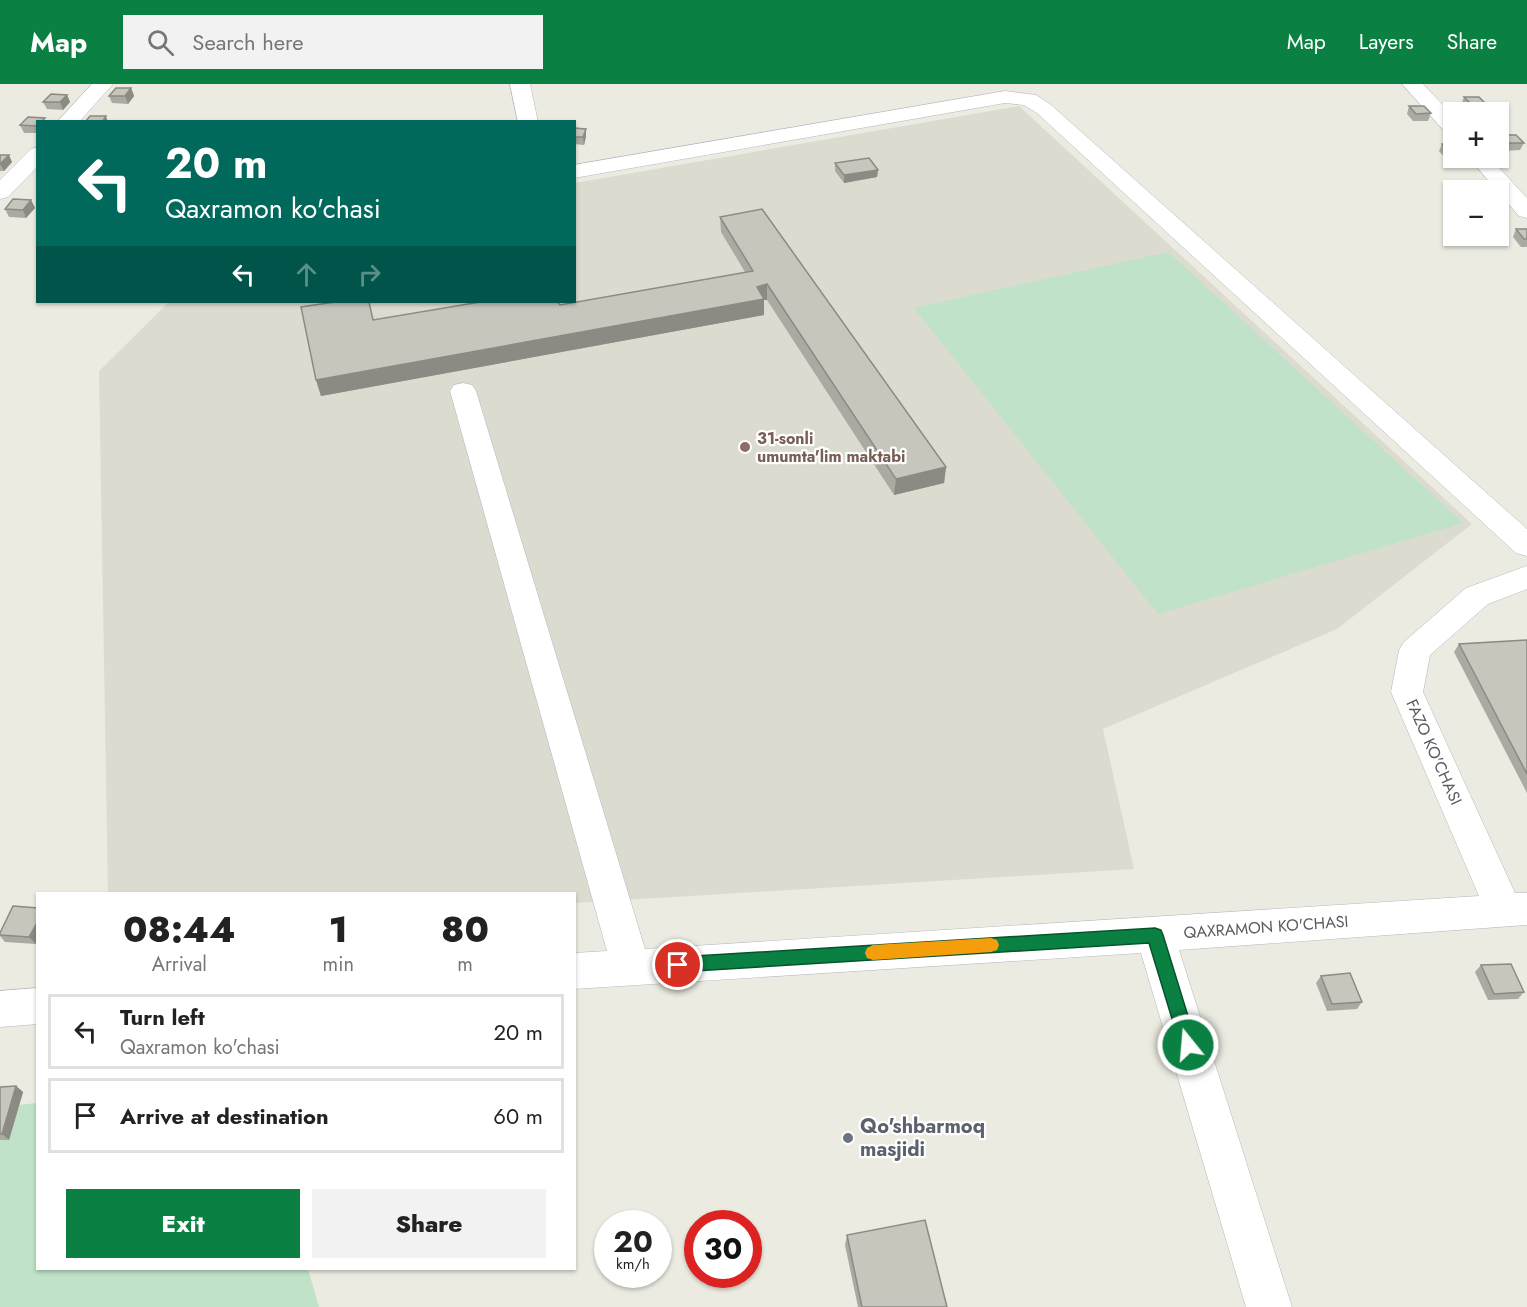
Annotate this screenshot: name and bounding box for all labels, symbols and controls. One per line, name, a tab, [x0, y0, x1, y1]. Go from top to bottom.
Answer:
search box	[123, 15, 543, 69]
text: Map	[30, 22, 87, 63]
icon: search	[144, 26, 177, 59]
text: Search here	[192, 26, 304, 58]
text: Map	[1287, 27, 1326, 57]
text: Layers	[1359, 27, 1414, 57]
text: Share	[1447, 27, 1497, 57]
map controls	[1443, 102, 1509, 246]
button: +	[1443, 102, 1509, 168]
text: 20 m	[165, 133, 267, 194]
icon: left	[66, 144, 144, 222]
button: −	[1443, 180, 1509, 246]
text: Qaxramon ko'chasi	[165, 189, 381, 228]
icon: left	[227, 258, 260, 291]
icon: ahead	[290, 258, 323, 291]
icon: right	[353, 258, 386, 291]
place label: 31-sonli umumta'lim maktabi	[757, 427, 905, 468]
marker: 31-sonli umumta'lim maktabi	[738, 440, 752, 454]
street label: FAZO KO'CHASI	[1400, 696, 1468, 808]
text: 08:44	[123, 903, 236, 955]
text: 1	[329, 903, 348, 955]
text: 80	[441, 903, 489, 955]
street label: QAXRAMON KO'CHASI	[1183, 910, 1349, 944]
pin	[652, 939, 703, 990]
icon: arrive	[661, 948, 694, 981]
text: Arrival	[152, 950, 207, 979]
text: min	[323, 950, 354, 979]
text: m	[457, 950, 473, 979]
text: Turn left	[120, 1001, 205, 1033]
position arrow	[1156, 1013, 1220, 1077]
icon: left	[69, 1015, 102, 1048]
text: 20 m	[494, 1016, 543, 1048]
text: Qaxramon ko'chasi	[120, 1033, 280, 1062]
icon: arrive	[69, 1099, 102, 1132]
text: Arrive at destination	[120, 1100, 329, 1132]
text: 60 m	[493, 1100, 543, 1132]
place label: Qo'shbarmoq masjidi	[860, 1112, 985, 1164]
marker: Qo'shbarmoq masjidi	[841, 1131, 855, 1145]
button: Exit	[66, 1189, 300, 1258]
button: Share	[312, 1189, 546, 1258]
speed limit sign: 30	[684, 1210, 762, 1288]
text: 20	[613, 1220, 653, 1263]
text: km/h	[616, 1253, 650, 1275]

